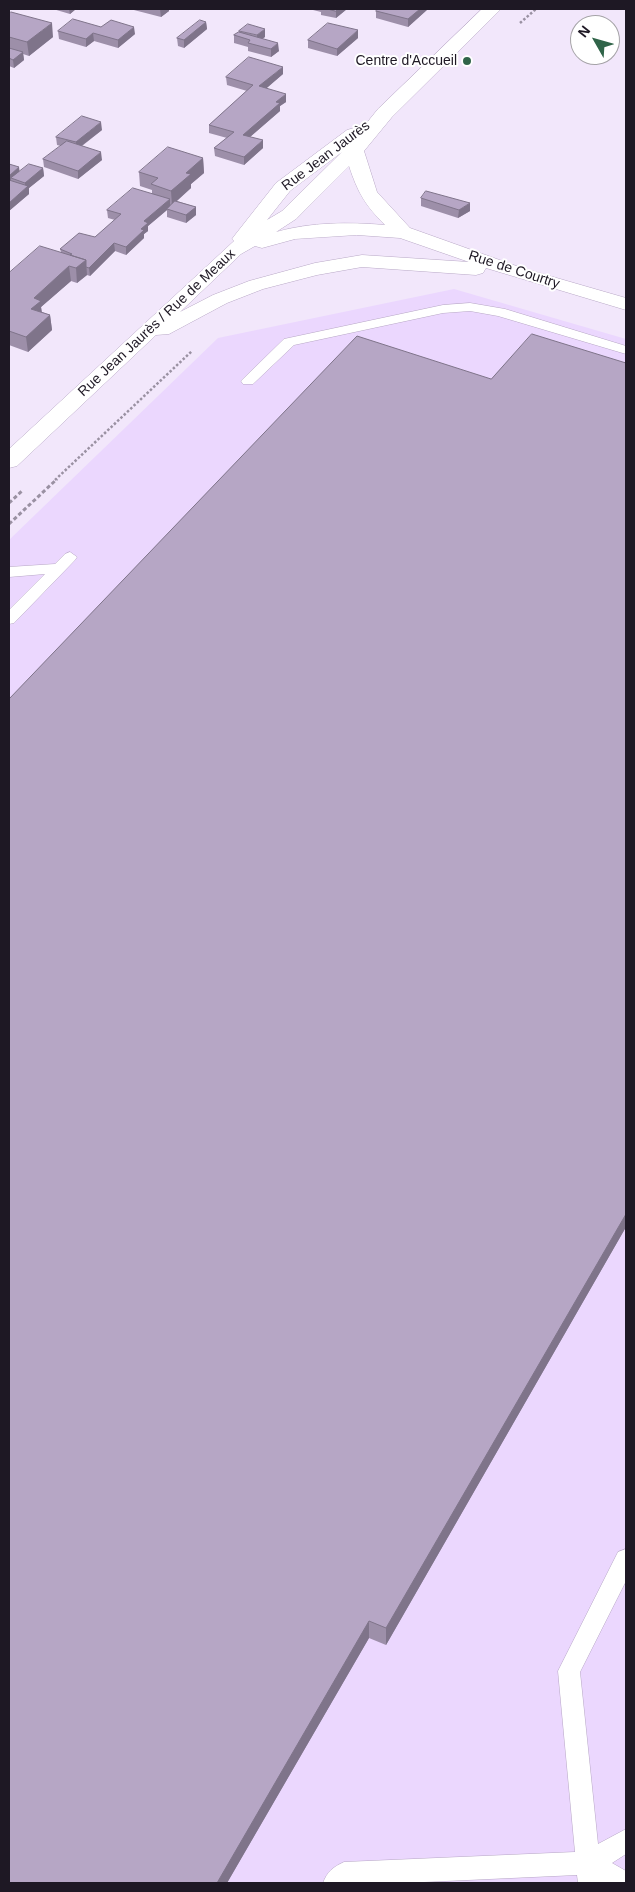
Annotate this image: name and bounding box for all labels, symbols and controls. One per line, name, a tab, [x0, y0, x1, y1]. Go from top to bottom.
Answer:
north arrow	[570, 15, 620, 65]
text: N	[575, 22, 593, 40]
place label: Centre d'Accueil	[356, 53, 457, 69]
marker: Centre d'Accueil	[461, 55, 473, 67]
street label: Rue Jean Jaurès	[279, 117, 373, 195]
street label: Rue Jean Jaurès / Rue de Meaux	[75, 246, 239, 400]
street label: Rue de Courtry	[466, 247, 562, 293]

